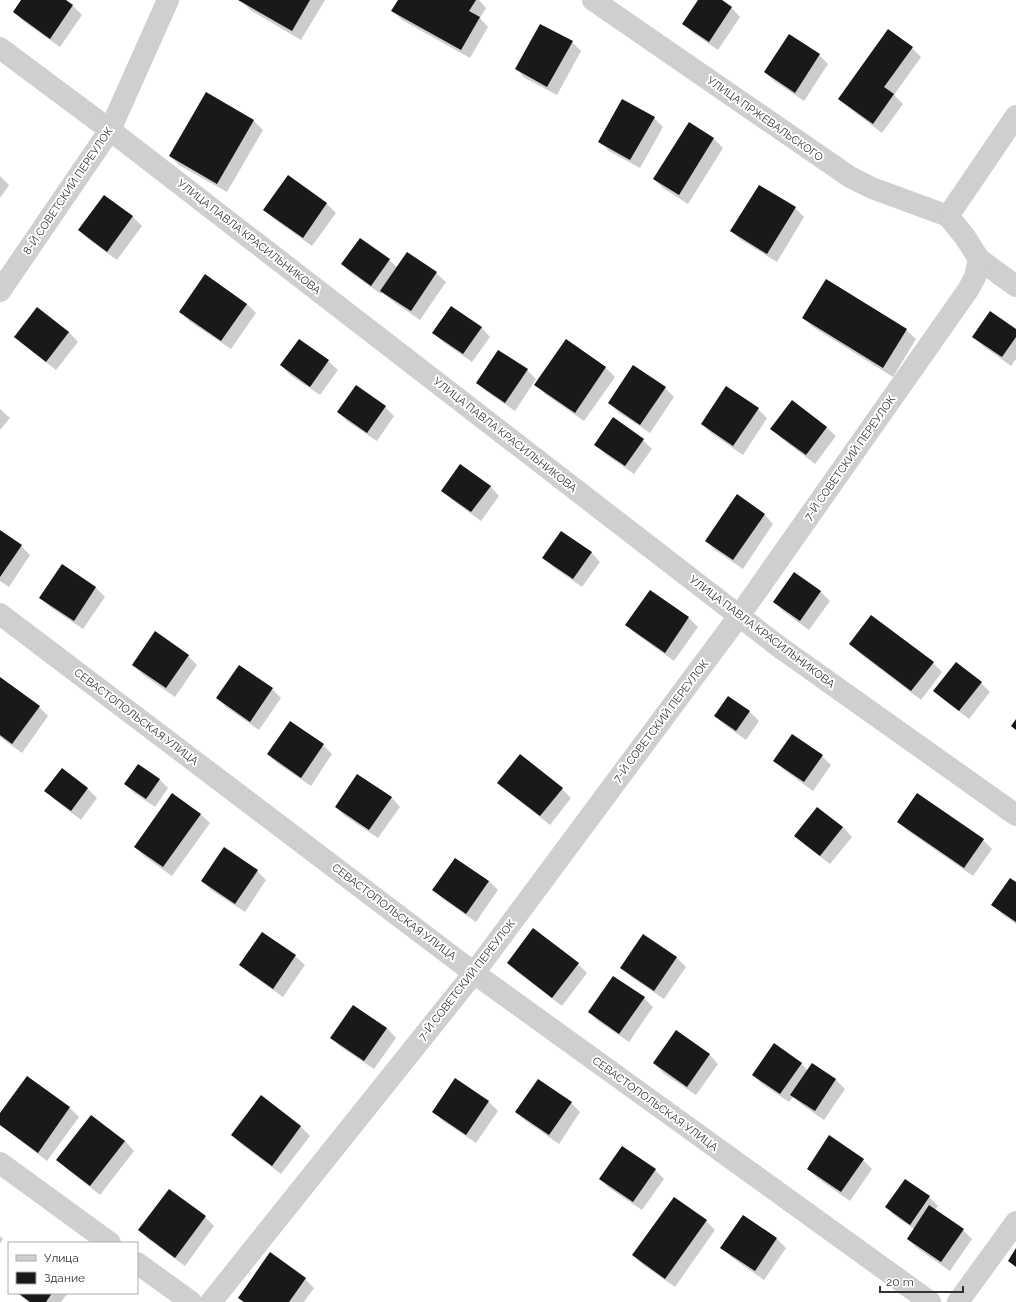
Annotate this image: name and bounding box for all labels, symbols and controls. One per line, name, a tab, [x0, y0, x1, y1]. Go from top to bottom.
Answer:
street label: УЛИЦА ПРЖЕВАЛЬСКОГО	[704, 74, 826, 164]
street label: 8-Й СОВЕТСКИЙ ПЕРЕУЛОК	[20, 125, 116, 257]
street label: УЛИЦА ПАВЛА КРАСИЛЬНИКОВА	[175, 177, 324, 297]
street label: УЛИЦА ПАВЛА КРАСИЛЬНИКОВА	[431, 375, 580, 495]
street label: 7-Й СОВЕТСКИЙ ПЕРЕУЛОК	[802, 393, 898, 523]
street label: УЛИЦА ПАВЛА КРАСИЛЬНИКОВА	[687, 573, 838, 691]
street label: 7-Й СОВЕТСКИЙ ПЕРЕУЛОК	[611, 657, 711, 785]
street label: СЕВАСТОПОЛЬСКАЯ УЛИЦА	[71, 666, 201, 768]
street label: СЕВАСТОПОЛЬСКАЯ УЛИЦА	[329, 861, 459, 963]
street label: 7-Й СОВЕТСКИЙ ПЕРЕУЛОК	[416, 917, 518, 1043]
street label: СЕВАСТОПОЛЬСКАЯ УЛИЦА	[590, 1054, 721, 1154]
legend	[8, 1242, 138, 1294]
text: Улица	[44, 1251, 79, 1265]
scale bar	[880, 1268, 963, 1294]
text: Здание	[44, 1271, 85, 1285]
text: 20 m	[886, 1275, 914, 1289]

